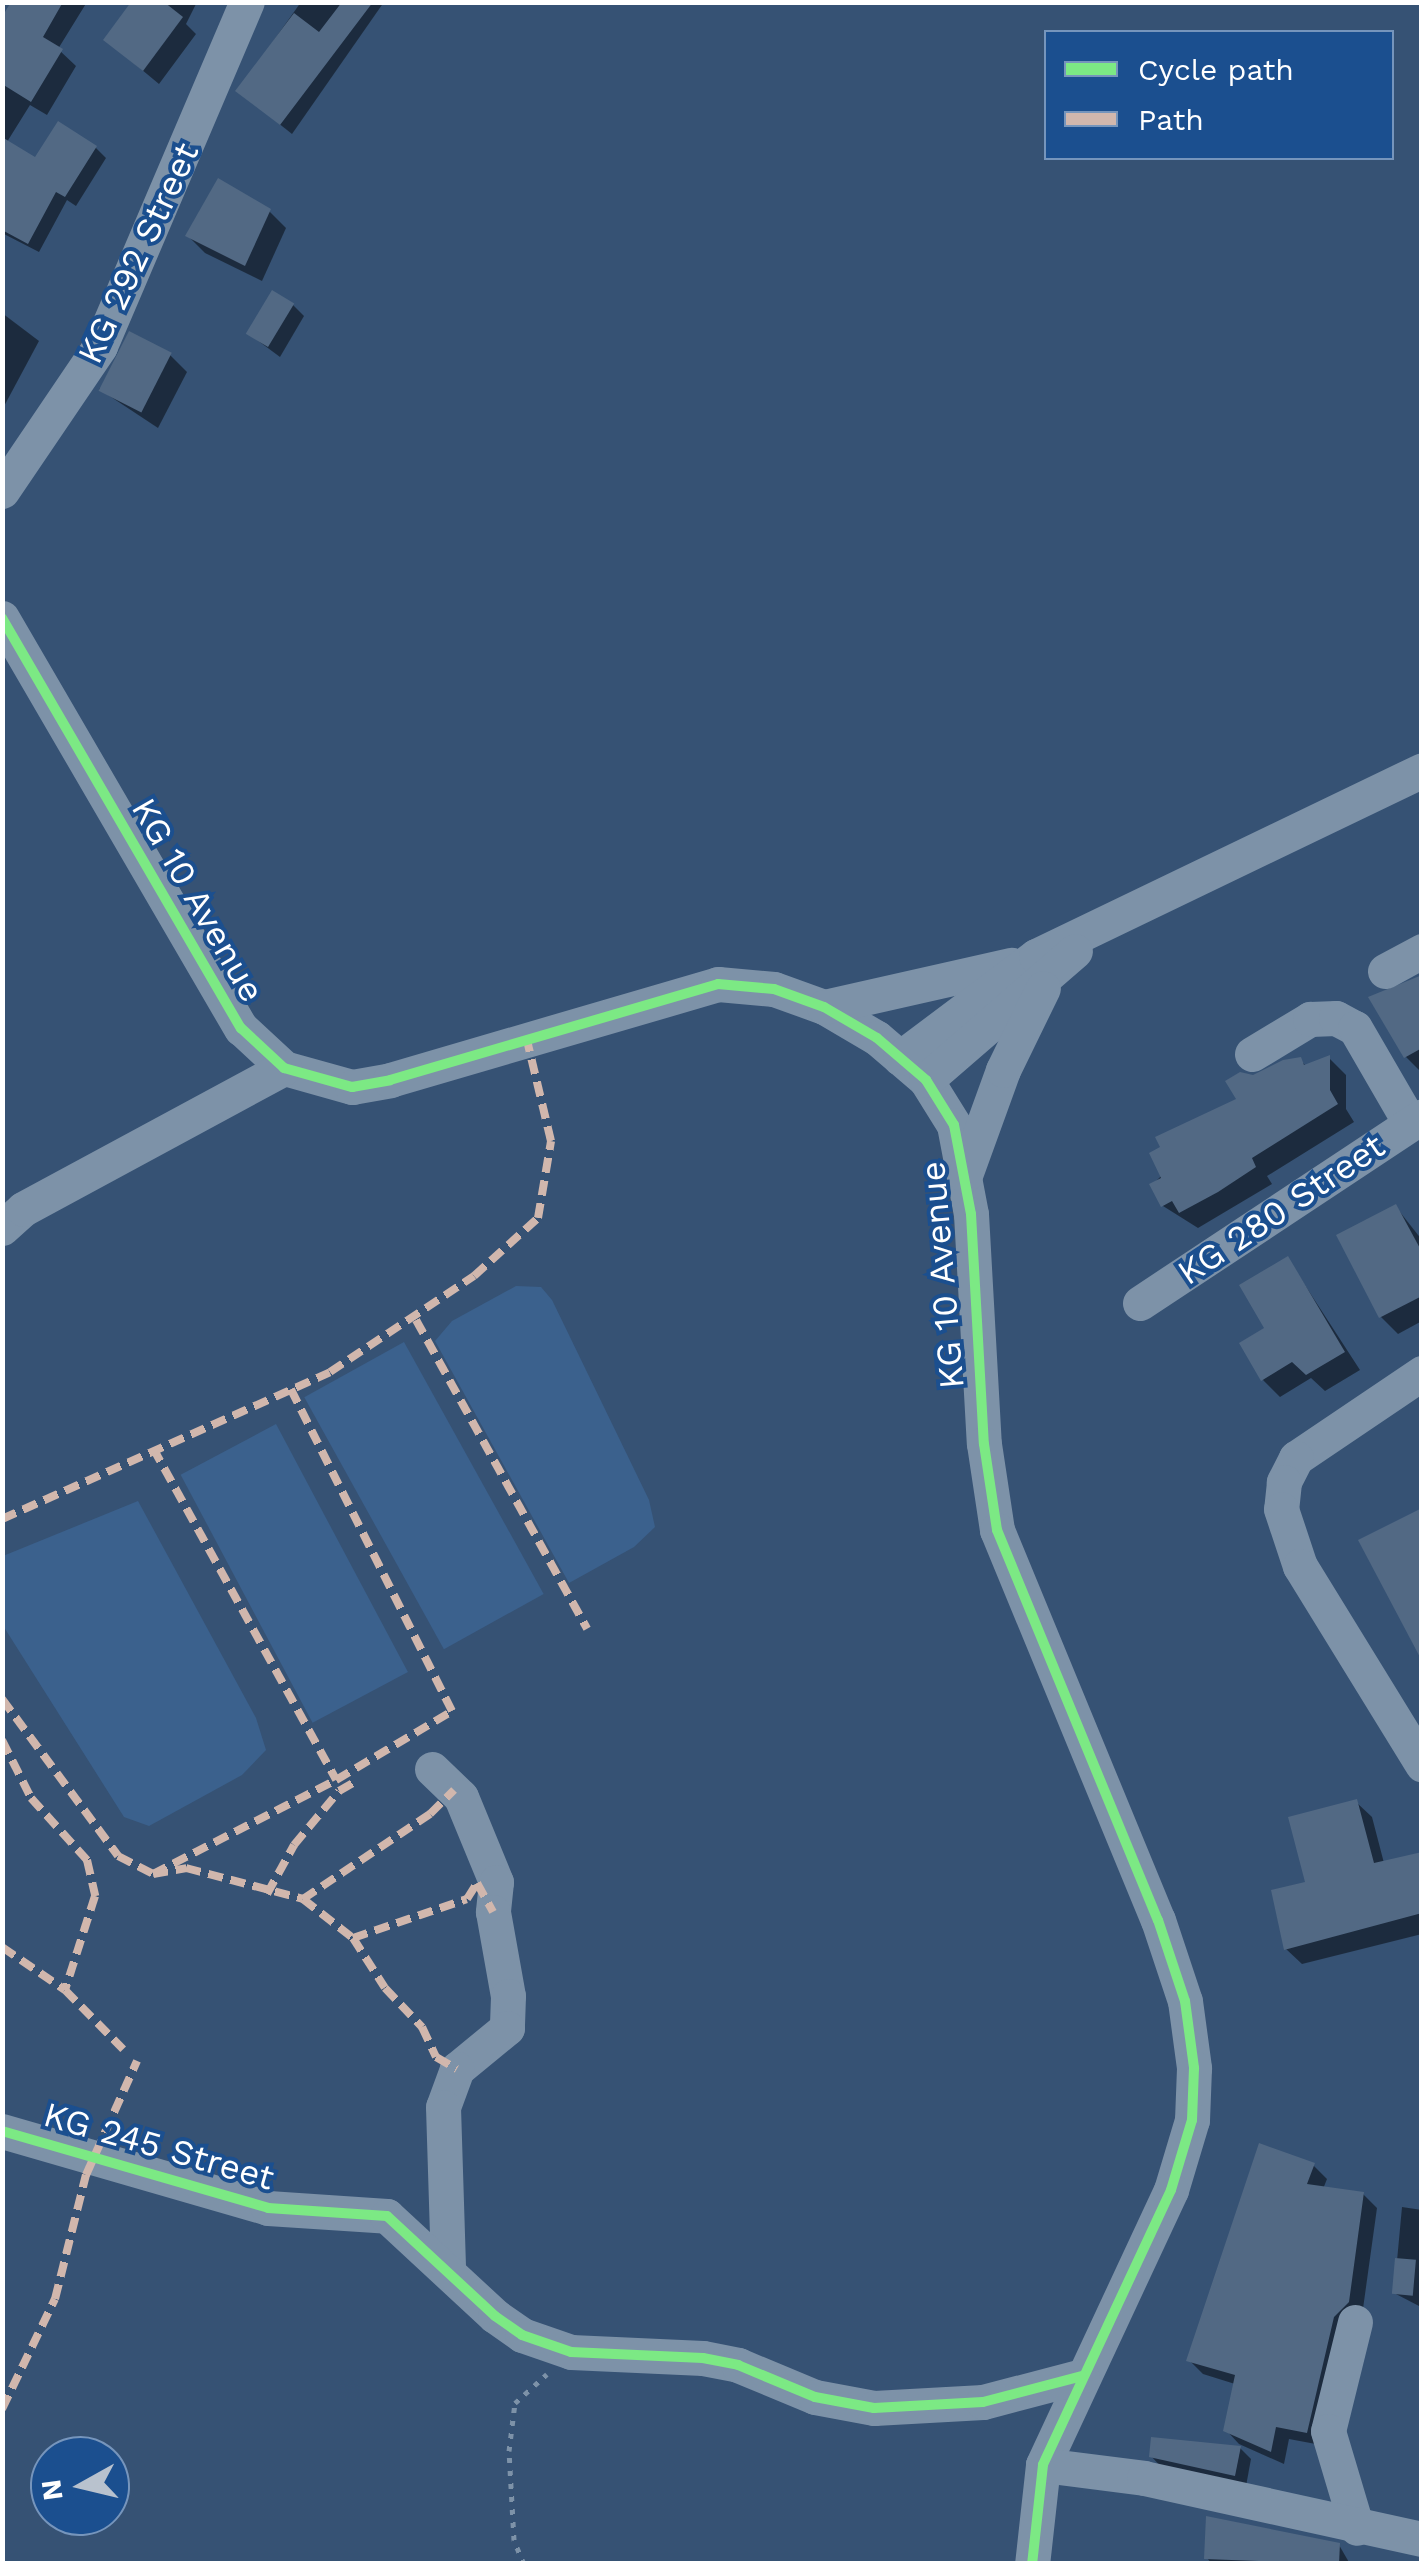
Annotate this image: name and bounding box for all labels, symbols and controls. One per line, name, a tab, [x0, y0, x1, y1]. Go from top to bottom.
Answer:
legend	[1044, 30, 1394, 160]
text: Cycle path	[1138, 52, 1294, 87]
text: Path	[1138, 102, 1204, 137]
street label: KG 292 Street	[68, 136, 208, 370]
street label: KG 10 Avenue	[122, 790, 274, 1010]
street label: KG 280 Street	[1170, 1124, 1392, 1294]
street label: KG 10 Avenue	[911, 1158, 973, 1392]
street label: KG 245 Street	[39, 2093, 279, 2199]
north arrow	[30, 2436, 130, 2536]
text: N	[34, 2477, 70, 2503]

